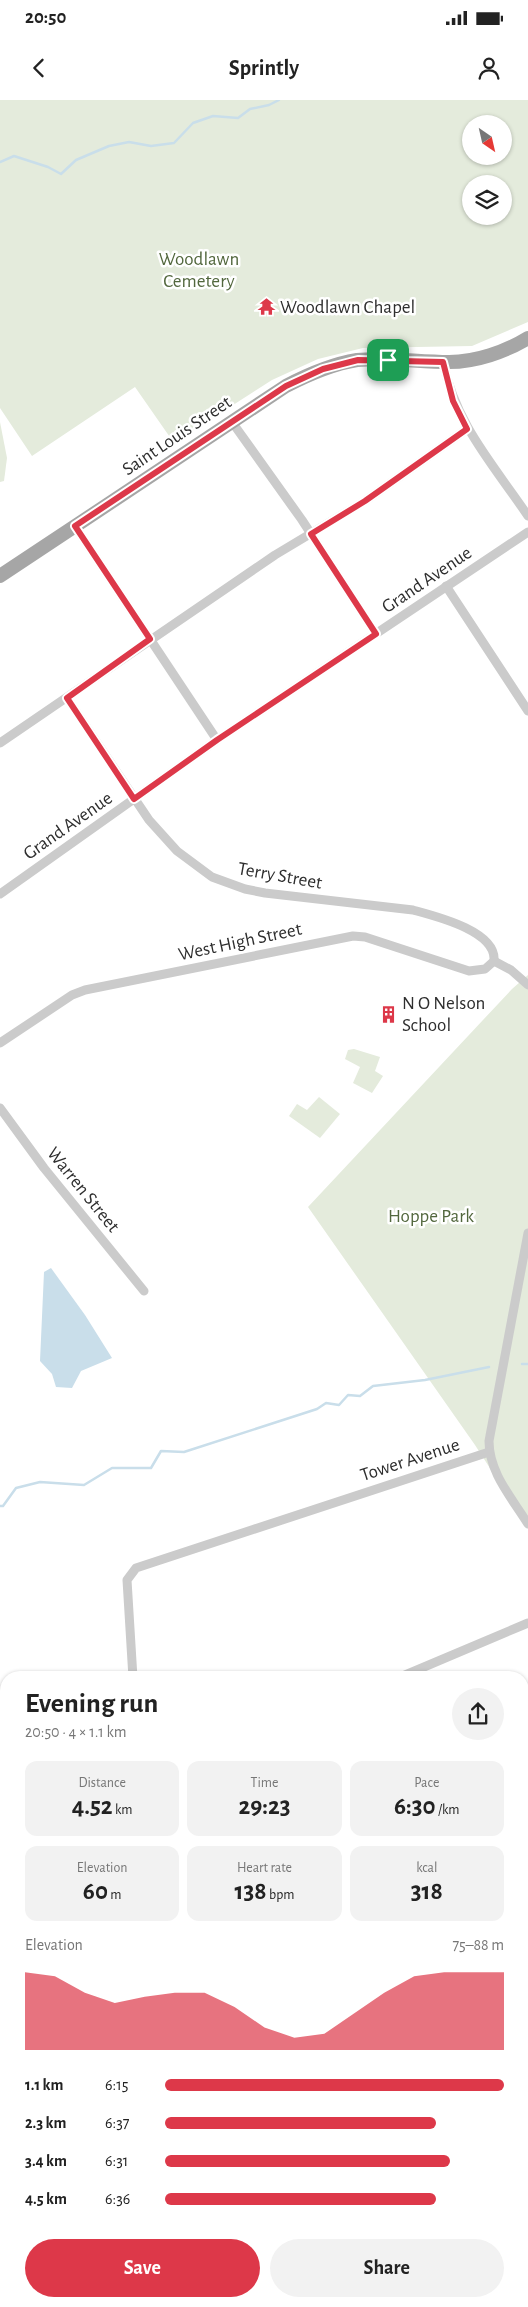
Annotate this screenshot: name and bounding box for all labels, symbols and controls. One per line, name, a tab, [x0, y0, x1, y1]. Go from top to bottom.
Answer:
text: 20:50	[25, 8, 66, 27]
icon: back	[25, 54, 53, 82]
icon: person	[475, 54, 503, 82]
text: Sprintly	[229, 57, 299, 79]
north arrow	[462, 115, 512, 165]
map controls	[462, 115, 512, 225]
button: layers	[462, 175, 512, 225]
park label: Woodlawn Cemetery	[159, 250, 239, 291]
temple icon: Woodlawn Chapel	[256, 297, 276, 317]
place label: Woodlawn Chapel	[280, 298, 415, 317]
pin	[367, 339, 409, 381]
icon: arrive	[374, 346, 402, 374]
street label: Saint Louis Street	[119, 393, 235, 479]
street label: Grand Avenue	[379, 543, 475, 617]
street label: Grand Avenue	[20, 788, 116, 864]
street label: Terry Street	[236, 859, 324, 893]
street label: West High Street	[177, 920, 303, 964]
place label: N O Nelson School	[402, 994, 485, 1035]
building icon: N O Nelson School	[378, 1004, 398, 1024]
street label: Warren Street	[43, 1144, 123, 1236]
park label: Hoppe Park	[388, 1207, 474, 1226]
street label: Tower Avenue	[358, 1435, 462, 1485]
button: share	[452, 1688, 504, 1740]
text: Evening run	[25, 1690, 158, 1718]
text: 20:50 · 4 × 1.1 km	[25, 1724, 127, 1740]
text: Distance	[78, 1776, 126, 1790]
text: Time	[251, 1776, 278, 1790]
text: Pace	[414, 1776, 439, 1790]
text: 4.52	[72, 1794, 113, 1819]
text: 29:23	[238, 1794, 291, 1819]
text: 6:30	[394, 1794, 436, 1819]
text: km	[113, 1803, 133, 1817]
text: /km	[436, 1803, 460, 1817]
text: Elevation	[77, 1861, 127, 1875]
text: Heart rate	[237, 1861, 292, 1875]
text: kcal	[416, 1861, 437, 1875]
text: 60	[83, 1879, 108, 1904]
text: 138	[235, 1879, 267, 1904]
text: 318	[411, 1879, 443, 1904]
text: m	[108, 1888, 121, 1902]
text: bpm	[267, 1888, 294, 1902]
text: Elevation	[25, 1937, 83, 1953]
text: 75–88 m	[452, 1937, 504, 1953]
text: 1.1 km	[25, 2077, 63, 2093]
text: 6:15	[105, 2077, 128, 2093]
text: 2.3 km	[25, 2115, 66, 2131]
text: 6:37	[105, 2115, 129, 2131]
text: 3.4 km	[25, 2153, 67, 2169]
text: 6:31	[105, 2153, 128, 2169]
text: 4.5 km	[25, 2191, 67, 2207]
text: 6:36	[105, 2191, 130, 2207]
button: Save	[25, 2239, 260, 2297]
button: Share	[270, 2239, 504, 2297]

